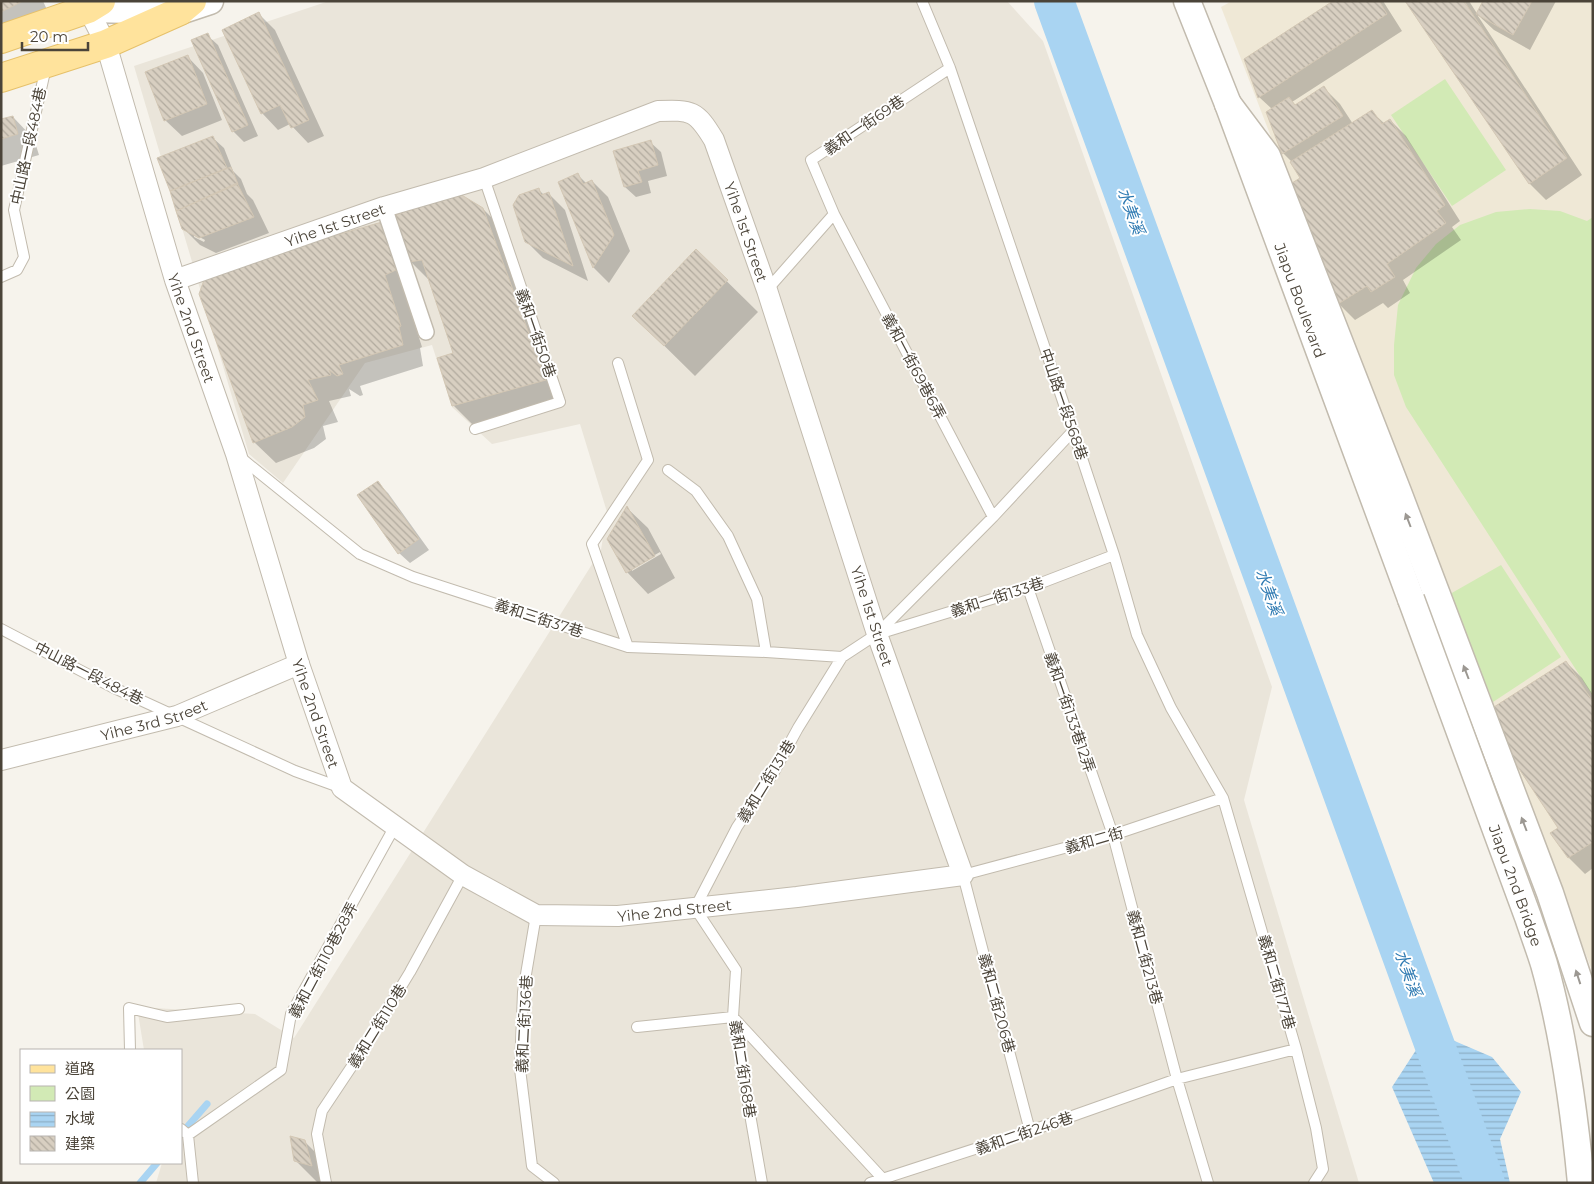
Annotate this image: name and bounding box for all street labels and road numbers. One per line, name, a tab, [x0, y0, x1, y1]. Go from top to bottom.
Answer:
street label: 中山路一段484巷	[6, 86, 50, 206]
street label: 義和一街69巷	[820, 91, 908, 159]
street label: Yihe 1st Street	[720, 179, 772, 285]
street label: Yihe 1st Street	[282, 199, 388, 251]
street label: Jiapu Boulevard	[1270, 239, 1330, 360]
street label: Yihe 2nd Street	[164, 271, 220, 385]
street label: 義和一街50巷	[512, 286, 560, 380]
street label: 義和一街69巷6弄	[878, 310, 950, 422]
street label: 中山路一段568巷	[1036, 345, 1092, 463]
street label: Yihe 1st Street	[847, 563, 897, 669]
street label: 義和一街133巷	[948, 573, 1046, 621]
street label: 義和三街37巷	[492, 595, 586, 641]
street label: 中山路一段484巷	[31, 637, 147, 709]
street label: 義和一街133巷12弄	[1040, 649, 1100, 775]
street label: Yihe 2nd Street	[288, 656, 344, 771]
street label: Yihe 3rd Street	[98, 695, 210, 744]
street label: 義和二街131巷	[733, 736, 799, 826]
street label: Jiapu 2nd Bridge	[1485, 821, 1547, 949]
street label: 義和二街	[1063, 823, 1125, 857]
street label: Yihe 2nd Street	[616, 895, 732, 926]
street label: 義和二街110巷28弄	[284, 899, 362, 1021]
street label: 義和二街213巷	[1123, 907, 1167, 1007]
street label: 義和二街177巷	[1254, 932, 1300, 1032]
street label: 義和二街206巷	[975, 951, 1019, 1055]
street label: 義和二街136巷	[512, 975, 536, 1073]
street label: 義和二街110巷	[344, 980, 410, 1072]
street label: 義和二街168巷	[726, 1019, 760, 1119]
street label: 義和二街246巷	[973, 1107, 1075, 1159]

